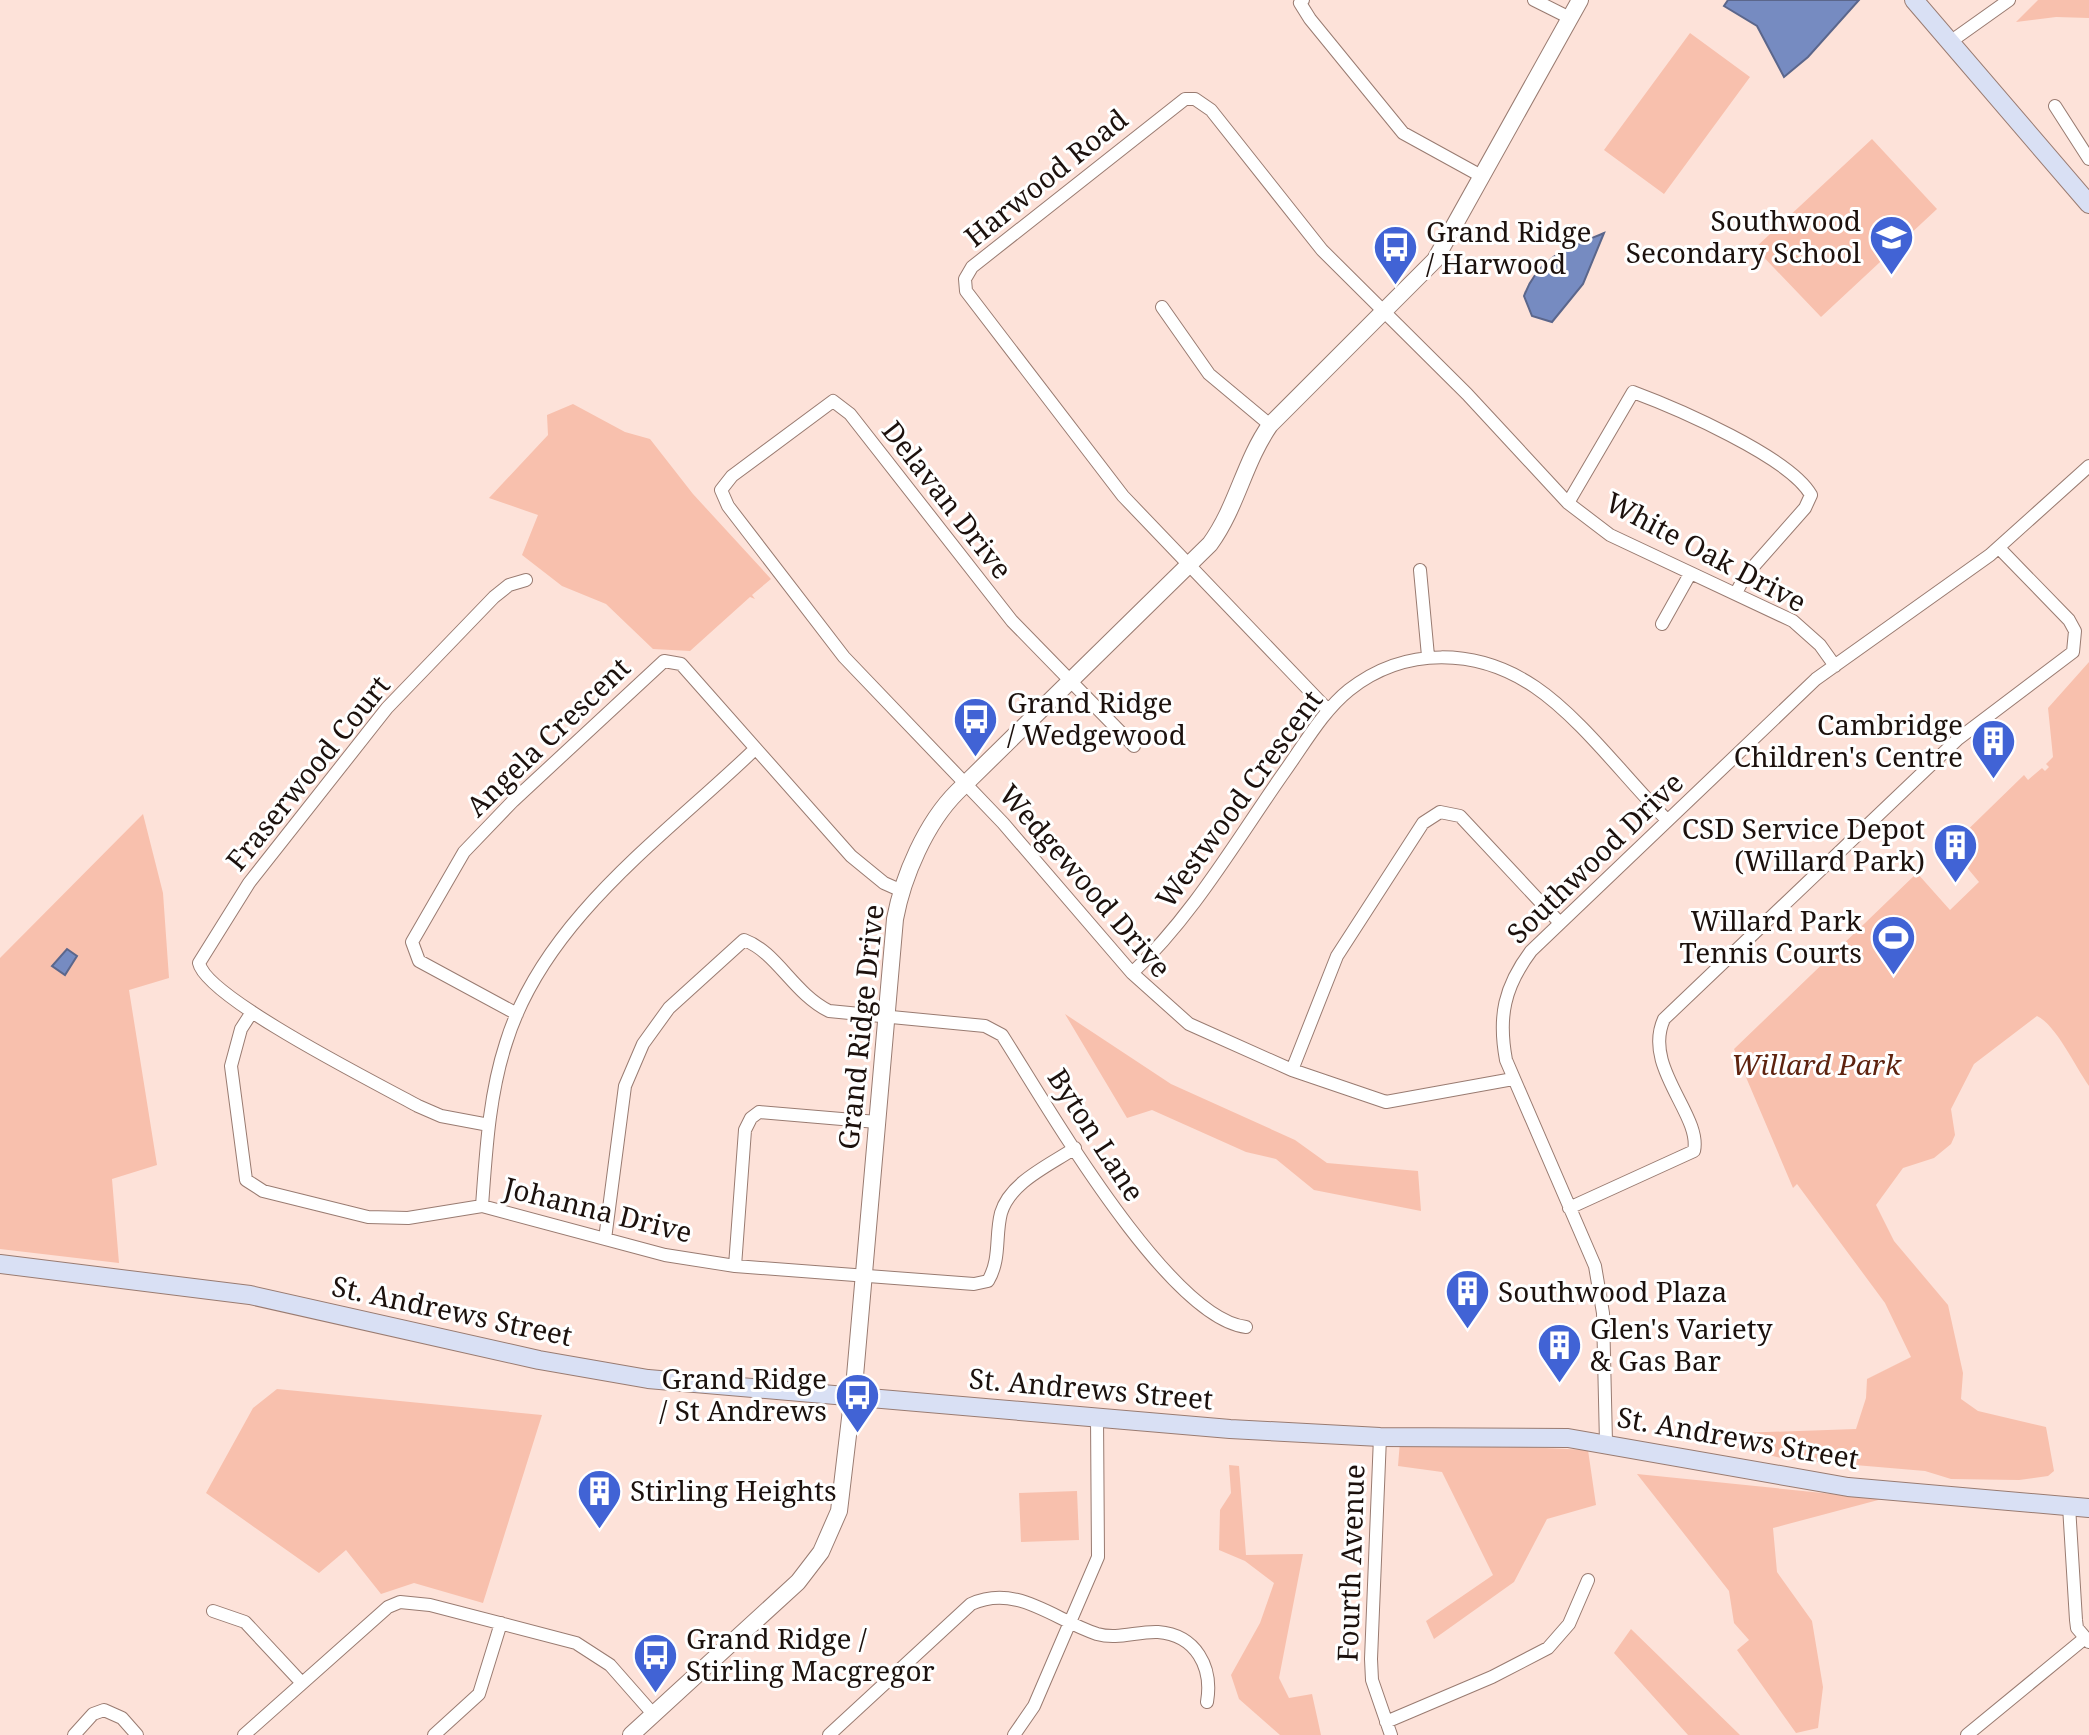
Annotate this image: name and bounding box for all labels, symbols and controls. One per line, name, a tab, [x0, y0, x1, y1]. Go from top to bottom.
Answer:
street label: Harwood Road	[956, 100, 1135, 255]
place label: Southwood Secondary School	[1626, 201, 1861, 271]
place label: Grand Ridge / Harwood	[1426, 212, 1591, 282]
school or university icon: Southwood Secondary School	[1868, 213, 1916, 276]
bus stop icon: Grand Ridge / Harwood	[1371, 224, 1419, 287]
street label: Delavan Drive	[874, 413, 1021, 586]
street label: White Oak Drive	[1600, 482, 1813, 620]
street label: Angela Crescent	[457, 648, 638, 824]
street label: Fraserwood Court	[217, 667, 398, 878]
street label: Westwood Crescent	[1146, 682, 1330, 915]
place label: Grand Ridge / Wedgewood	[1007, 683, 1186, 753]
bus stop icon: Grand Ridge / Wedgewood	[952, 695, 1000, 758]
place label: Cambridge Children's Centre	[1734, 705, 1963, 775]
building icon: Cambridge Children's Centre	[1970, 717, 2018, 780]
street label: Southwood Drive	[1498, 763, 1691, 951]
street label: Wedgewood Drive	[991, 776, 1180, 985]
place label: CSD Service Depot (Willard Park)	[1682, 809, 1925, 879]
building icon: CSD Service Depot (Willard Park)	[1932, 821, 1980, 884]
place label: Willard Park Tennis Courts	[1679, 901, 1863, 971]
street label: Grand Ridge Drive	[828, 902, 892, 1151]
sports icon: Willard Park Tennis Courts	[1869, 913, 1917, 976]
park label: Willard Park	[1731, 1045, 1902, 1083]
street label: Byton Lane	[1040, 1061, 1154, 1208]
street label: Johanna Drive	[499, 1167, 696, 1251]
street label: St. Andrews Street	[329, 1266, 576, 1354]
building icon: Southwood Plaza	[1443, 1268, 1491, 1331]
place label: Southwood Plaza	[1498, 1272, 1727, 1310]
place label: Glen's Variety & Gas Bar	[1590, 1309, 1773, 1379]
building icon: Glen's Variety & Gas Bar	[1535, 1321, 1583, 1384]
street label: St. Andrews Street	[968, 1358, 1215, 1418]
place label: Grand Ridge / St Andrews	[659, 1359, 827, 1429]
bus stop icon: Grand Ridge / St Andrews	[834, 1371, 882, 1434]
street label: St. Andrews Street	[1614, 1397, 1862, 1477]
street label: Fourth Avenue	[1328, 1464, 1372, 1662]
building icon: Stirling Heights	[575, 1467, 623, 1530]
place label: Stirling Heights	[630, 1471, 837, 1509]
place label: Grand Ridge / Stirling Macgregor	[686, 1619, 935, 1689]
bus stop icon: Grand Ridge / Stirling Macgregor	[631, 1631, 679, 1694]

